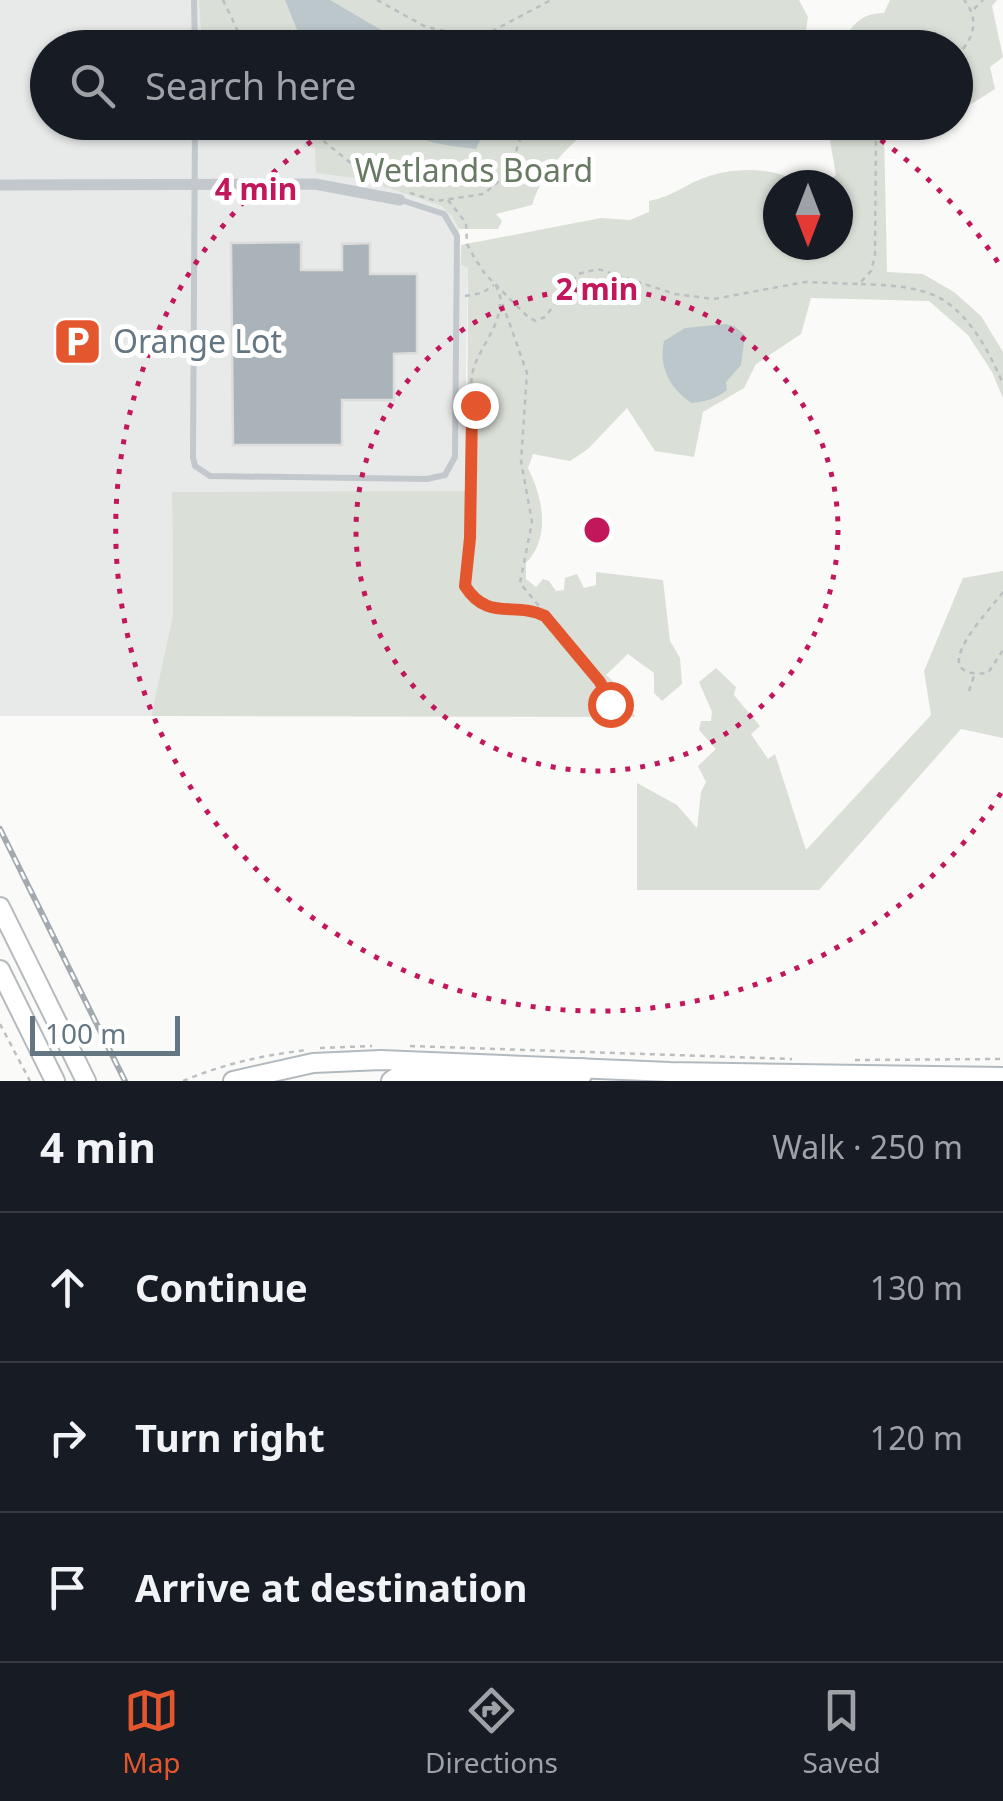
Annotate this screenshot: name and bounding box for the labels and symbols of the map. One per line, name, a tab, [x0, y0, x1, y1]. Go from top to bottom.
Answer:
park label: Wetlands Board	[355, 148, 593, 191]
text: 4 min	[215, 168, 297, 209]
north arrow	[763, 170, 853, 260]
text: 2 min	[556, 268, 638, 309]
parking icon: Orange Lot	[52, 316, 104, 368]
place label: Orange Lot	[113, 319, 282, 362]
route end	[453, 383, 499, 429]
centre of rings	[579, 512, 615, 548]
route start	[588, 682, 634, 728]
scale bar	[30, 1011, 180, 1056]

